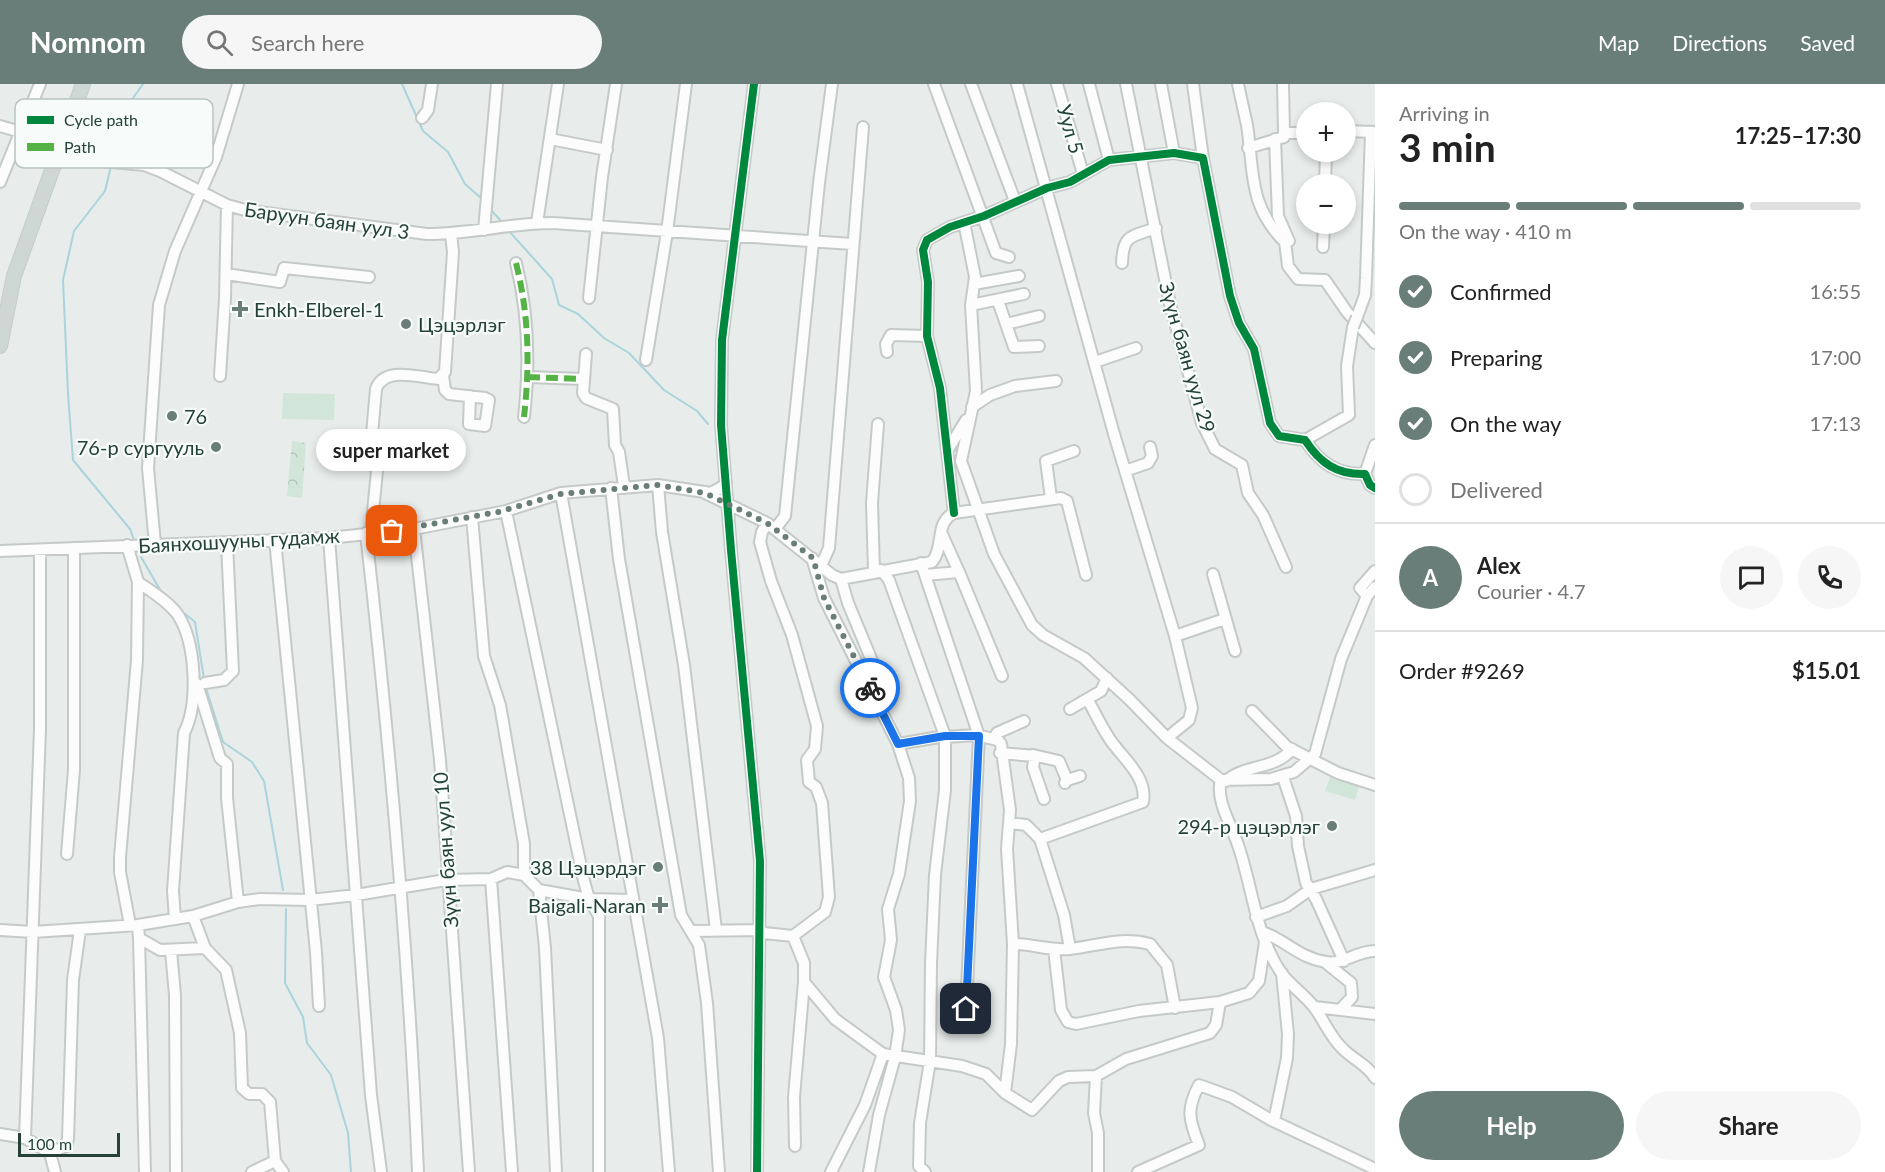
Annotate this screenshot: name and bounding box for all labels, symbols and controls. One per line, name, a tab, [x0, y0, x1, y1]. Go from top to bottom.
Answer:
search box	[182, 15, 602, 69]
text: Nomnom	[30, 25, 146, 59]
icon: search	[203, 26, 236, 59]
text: Search here	[251, 29, 364, 56]
text: Map	[1598, 30, 1639, 55]
text: Directions	[1672, 30, 1767, 55]
text: Saved	[1800, 30, 1855, 55]
legend	[15, 99, 213, 168]
text: Arriving in	[1399, 101, 1490, 125]
street label: Уул 5	[1053, 102, 1089, 156]
map controls	[1296, 102, 1356, 234]
button: +	[1296, 102, 1356, 162]
text: Cycle path	[64, 110, 138, 129]
text: 17:25–17:30	[1735, 122, 1861, 149]
text: 3 min	[1399, 124, 1496, 170]
text: Path	[64, 137, 96, 156]
button: −	[1296, 174, 1356, 234]
street label: Баруун баян уул 3	[243, 197, 411, 243]
text: On the way · 410 m	[1399, 219, 1572, 243]
icon: check	[1399, 275, 1432, 308]
text: Confirmed	[1450, 278, 1552, 305]
street label: Зүүн баян уул 29	[1155, 279, 1221, 435]
text: 16:55	[1810, 279, 1861, 303]
place label: Enkh-Elberel-1	[254, 297, 384, 321]
marker: Enkh-Elberel-1	[231, 300, 249, 318]
place label: Цэцэрлэг	[418, 312, 505, 336]
marker: Цэцэрлэг	[399, 317, 413, 331]
icon: check	[1399, 341, 1432, 374]
text: Preparing	[1450, 344, 1542, 371]
text: 17:00	[1810, 345, 1861, 369]
place label: 76	[184, 404, 207, 428]
icon: check	[1399, 407, 1432, 440]
marker: 76	[165, 409, 179, 423]
text: On the way	[1450, 410, 1561, 437]
text: 17:13	[1810, 411, 1861, 435]
callout: super market	[317, 429, 467, 471]
place label: 76-р сургууль	[77, 435, 204, 459]
text: super market	[333, 438, 449, 462]
marker: 76-р сургууль	[209, 440, 223, 454]
text: Delivered	[1450, 476, 1543, 503]
pin	[366, 505, 417, 556]
icon: bag	[375, 514, 408, 547]
street label: Баянхошууны гудамж	[138, 523, 341, 557]
button: chat	[1720, 546, 1783, 609]
button: phone	[1798, 546, 1861, 609]
text: Alex	[1477, 552, 1521, 579]
text: A	[1423, 564, 1438, 591]
text: Courier · 4.7	[1477, 579, 1586, 603]
text: Order #9269	[1399, 657, 1525, 684]
text: $15.01	[1792, 657, 1861, 684]
courier	[840, 658, 900, 718]
icon: bike	[854, 672, 887, 705]
street label: Зүүн баян уул 10	[428, 771, 462, 929]
place label: 294-р цэцэрлэг	[1177, 814, 1320, 838]
marker: 294-р цэцэрлэг	[1325, 819, 1339, 833]
place label: 38 Цэцэрдэг	[530, 855, 646, 879]
marker: 38 Цэцэрдэг	[651, 860, 665, 874]
place label: Baigali-Naran	[528, 893, 646, 917]
marker: Baigali-Naran	[651, 896, 669, 914]
pin	[940, 983, 991, 1034]
icon: home	[949, 992, 982, 1025]
button: Help	[1399, 1091, 1624, 1160]
button: Share	[1636, 1091, 1861, 1160]
scale bar	[18, 1130, 120, 1158]
text: 100 m	[27, 1134, 72, 1153]

